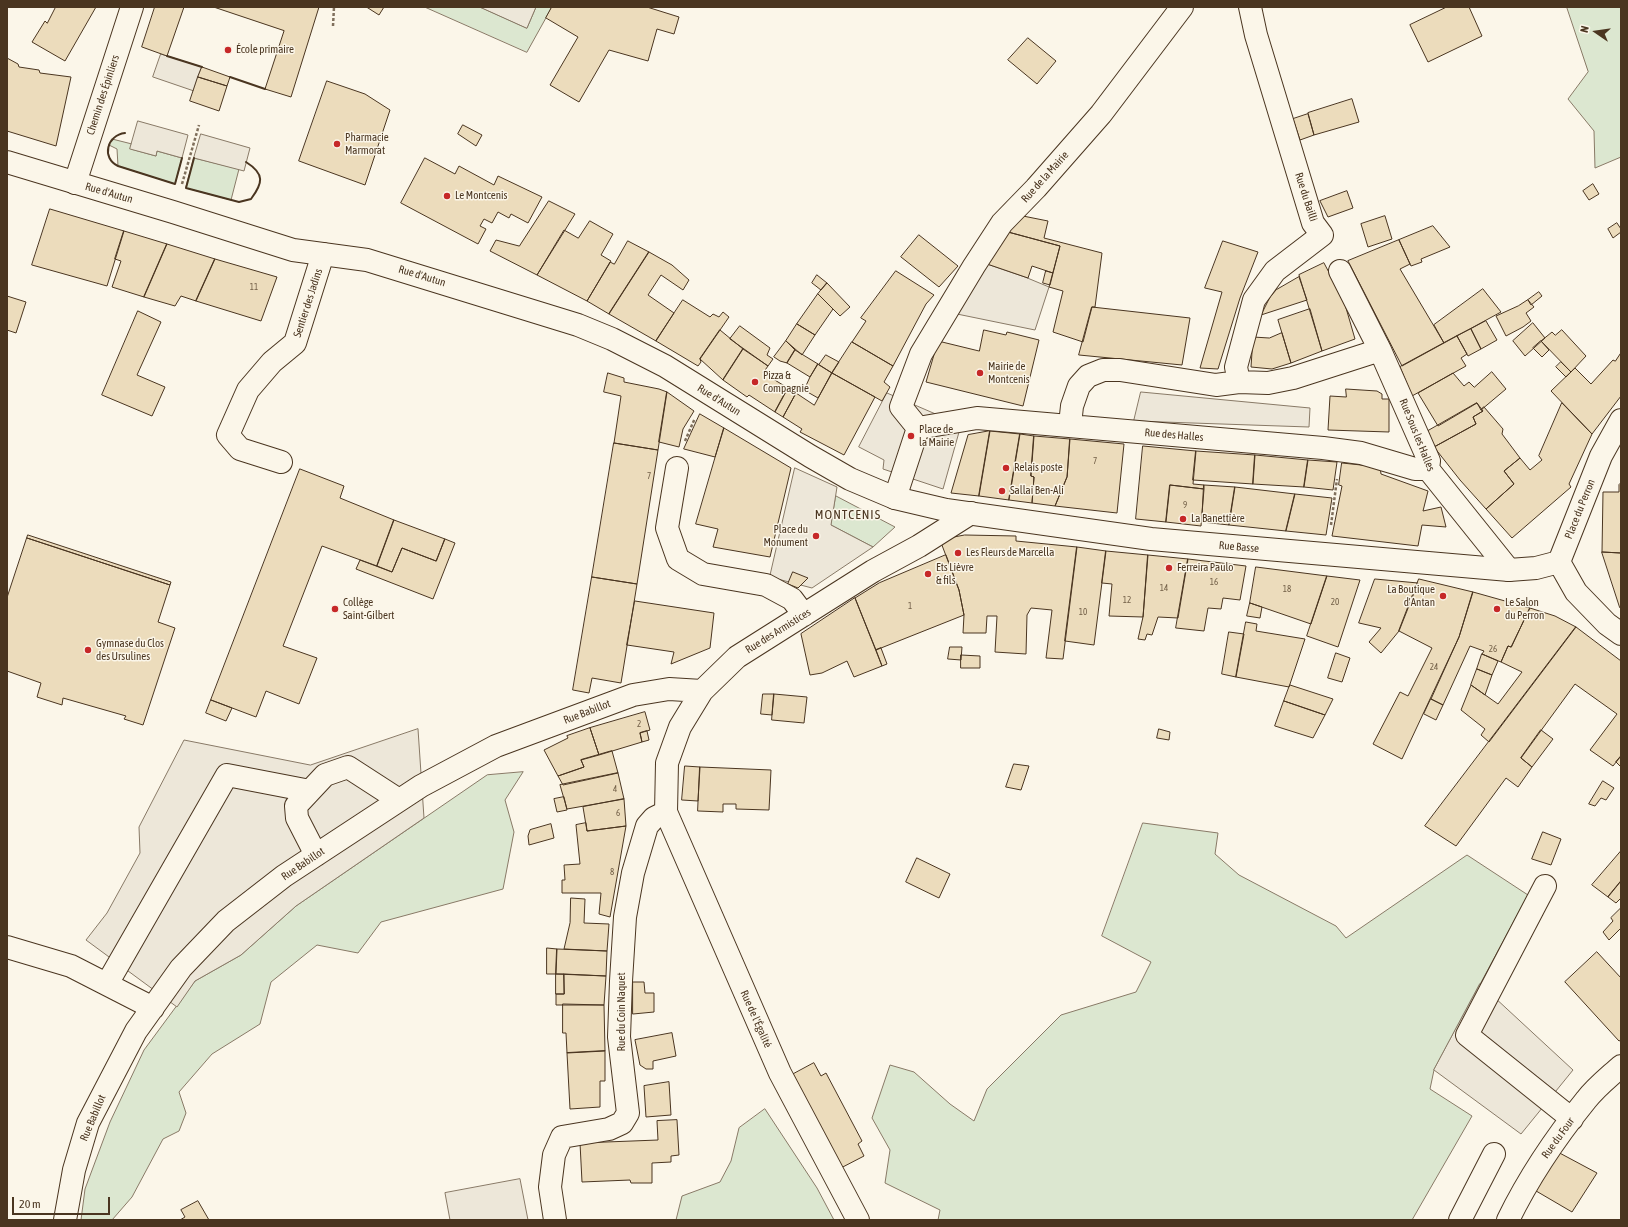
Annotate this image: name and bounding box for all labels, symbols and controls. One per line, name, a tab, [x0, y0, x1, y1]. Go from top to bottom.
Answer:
north arrow	[1576, 12, 1616, 52]
text: N	[1578, 25, 1591, 34]
place label: École primaire	[236, 43, 294, 57]
marker: École primaire	[223, 45, 233, 55]
street label: Chemin des Épinliers	[84, 53, 122, 137]
place label: Pharmacie Marmorat	[345, 131, 389, 157]
marker: Pharmacie Marmorat	[332, 139, 342, 149]
street label: Rue de la Mairie	[1019, 149, 1071, 205]
street label: Rue du Bailli	[1292, 171, 1320, 223]
street label: Rue d'Autun	[84, 180, 134, 206]
place label: Le Montcenis	[455, 189, 508, 203]
marker: Le Montcenis	[442, 191, 452, 201]
street label: Rue d'Autun	[397, 263, 447, 289]
street label: Sentier des Jadins	[291, 267, 325, 339]
house number: 11	[250, 282, 258, 292]
place label: Mairie de Montcenis	[988, 360, 1030, 386]
marker: Mairie de Montcenis	[975, 368, 985, 378]
place label: Pizza & Compagnie	[763, 369, 809, 395]
marker: Pizza & Compagnie	[750, 377, 760, 387]
street label: Rue d'Autun	[695, 381, 743, 419]
street label: Rue Sous les Halles	[1396, 397, 1438, 473]
place label: Place de la Mairie	[919, 423, 954, 449]
street label: Rue des Halles	[1144, 426, 1204, 444]
marker: Place de la Mairie	[906, 431, 916, 441]
house number: 7	[1093, 456, 1097, 466]
place label: Relais poste	[1014, 461, 1063, 475]
marker: Relais poste	[1001, 463, 1011, 473]
house number: 7	[647, 471, 651, 481]
street label: Place du Perron	[1562, 477, 1598, 541]
place label: Sallai Ben-Ali	[1010, 484, 1064, 498]
marker: Sallai Ben-Ali	[997, 486, 1007, 496]
house number: 9	[1183, 500, 1187, 510]
district label: MONTCENIS	[815, 507, 881, 523]
place label: La Banettière	[1191, 512, 1245, 526]
marker: La Banettière	[1178, 514, 1188, 524]
place label: Place du Monument	[763, 523, 808, 549]
marker: Place du Monument	[811, 531, 821, 541]
street label: Rue Basse	[1218, 539, 1260, 555]
place label: Les Fleurs de Marcella	[966, 546, 1054, 560]
marker: Les Fleurs de Marcella	[953, 548, 963, 558]
place label: Ets Lièvre & fils	[936, 561, 974, 587]
place label: Ferreira Paulo	[1177, 561, 1233, 575]
marker: Ferreira Paulo	[1164, 563, 1174, 573]
marker: Ets Lièvre & fils	[923, 569, 933, 579]
house number: 16	[1210, 577, 1218, 587]
house number: 14	[1160, 583, 1168, 593]
place label: La Boutique d'Antan	[1387, 583, 1435, 609]
house number: 18	[1283, 584, 1291, 594]
marker: La Boutique d'Antan	[1438, 591, 1448, 601]
house number: 12	[1123, 595, 1131, 605]
place label: Collège Saint-Gilbert	[343, 596, 394, 622]
place label: Le Salon du Perron	[1505, 596, 1544, 622]
house number: 20	[1331, 597, 1339, 607]
house number: 1	[908, 601, 912, 611]
marker: Collège Saint-Gilbert	[330, 604, 340, 614]
marker: Le Salon du Perron	[1492, 604, 1502, 614]
street label: Rue des Armistices	[743, 606, 813, 656]
house number: 10	[1079, 607, 1087, 617]
place label: Gymnase du Clos des Ursulines	[96, 637, 164, 663]
house number: 26	[1489, 644, 1497, 654]
marker: Gymnase du Clos des Ursulines	[83, 645, 93, 655]
house number: 24	[1430, 662, 1438, 672]
street label: Rue Babillot	[562, 697, 612, 727]
house number: 2	[637, 719, 641, 729]
house number: 4	[613, 784, 617, 794]
house number: 6	[616, 808, 620, 818]
street label: Rue Babillot	[279, 845, 327, 883]
house number: 8	[610, 867, 614, 877]
street label: Rue du Coin Naquet	[615, 972, 629, 1052]
street label: Rue de l'Égalité	[737, 988, 775, 1050]
street label: Rue Babillot	[77, 1093, 109, 1143]
street label: Rue du Four	[1539, 1115, 1577, 1161]
scale bar	[14, 1189, 112, 1215]
text: 20 m	[19, 1197, 41, 1211]

